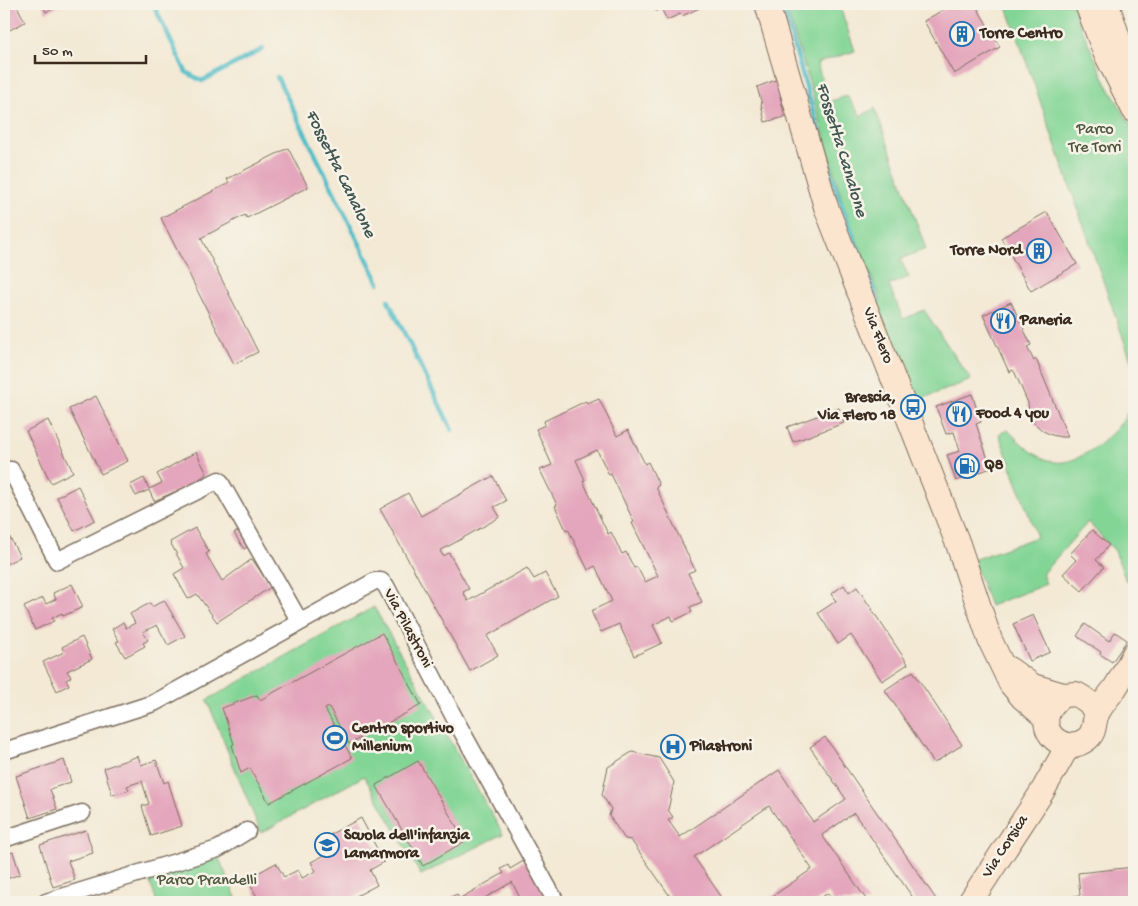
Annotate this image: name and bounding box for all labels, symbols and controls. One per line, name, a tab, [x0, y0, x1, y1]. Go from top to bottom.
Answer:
building icon: Torre Centro	[949, 21, 975, 47]
place label: Torre Centro	[978, 25, 1064, 44]
scale bar	[35, 32, 146, 64]
text: 50 m	[42, 43, 73, 61]
water label: Fossetta Canalone	[811, 80, 872, 220]
water label: Fossetta Canalone	[300, 107, 380, 242]
park label: Parco Tre Torri	[1067, 121, 1122, 158]
building icon: Torre Nord	[1026, 238, 1052, 264]
place label: Torre Nord	[948, 242, 1024, 261]
street label: Via Flero	[857, 304, 897, 367]
restaurant icon: Paneria	[990, 308, 1016, 334]
place label: Paneria	[1019, 312, 1073, 331]
place label: Brescia, Via Flero 18	[817, 389, 896, 426]
bus stop icon: Brescia, Via Flero 18	[900, 394, 926, 420]
restaurant icon: Food 4 you	[946, 401, 972, 427]
place label: Food 4 you	[975, 405, 1050, 424]
fuel station icon: Q8	[954, 453, 980, 479]
place label: Q8	[984, 457, 1004, 476]
street label: Via Pilastroni	[378, 585, 436, 672]
place label: Centro sportivo Millenium	[351, 720, 455, 757]
sports icon: Centro sportivo Millenium	[322, 725, 348, 751]
hospital icon: Pilastroni	[660, 734, 686, 760]
place label: Pilastroni	[689, 738, 753, 757]
street label: Via Corsica	[978, 811, 1034, 883]
place label: Scuola dell'infanzia Lamarmora	[344, 826, 471, 864]
school or university icon: Scuola dell'infanzia Lamarmora	[314, 832, 340, 858]
park label: Parco Prandelli	[156, 872, 257, 891]

